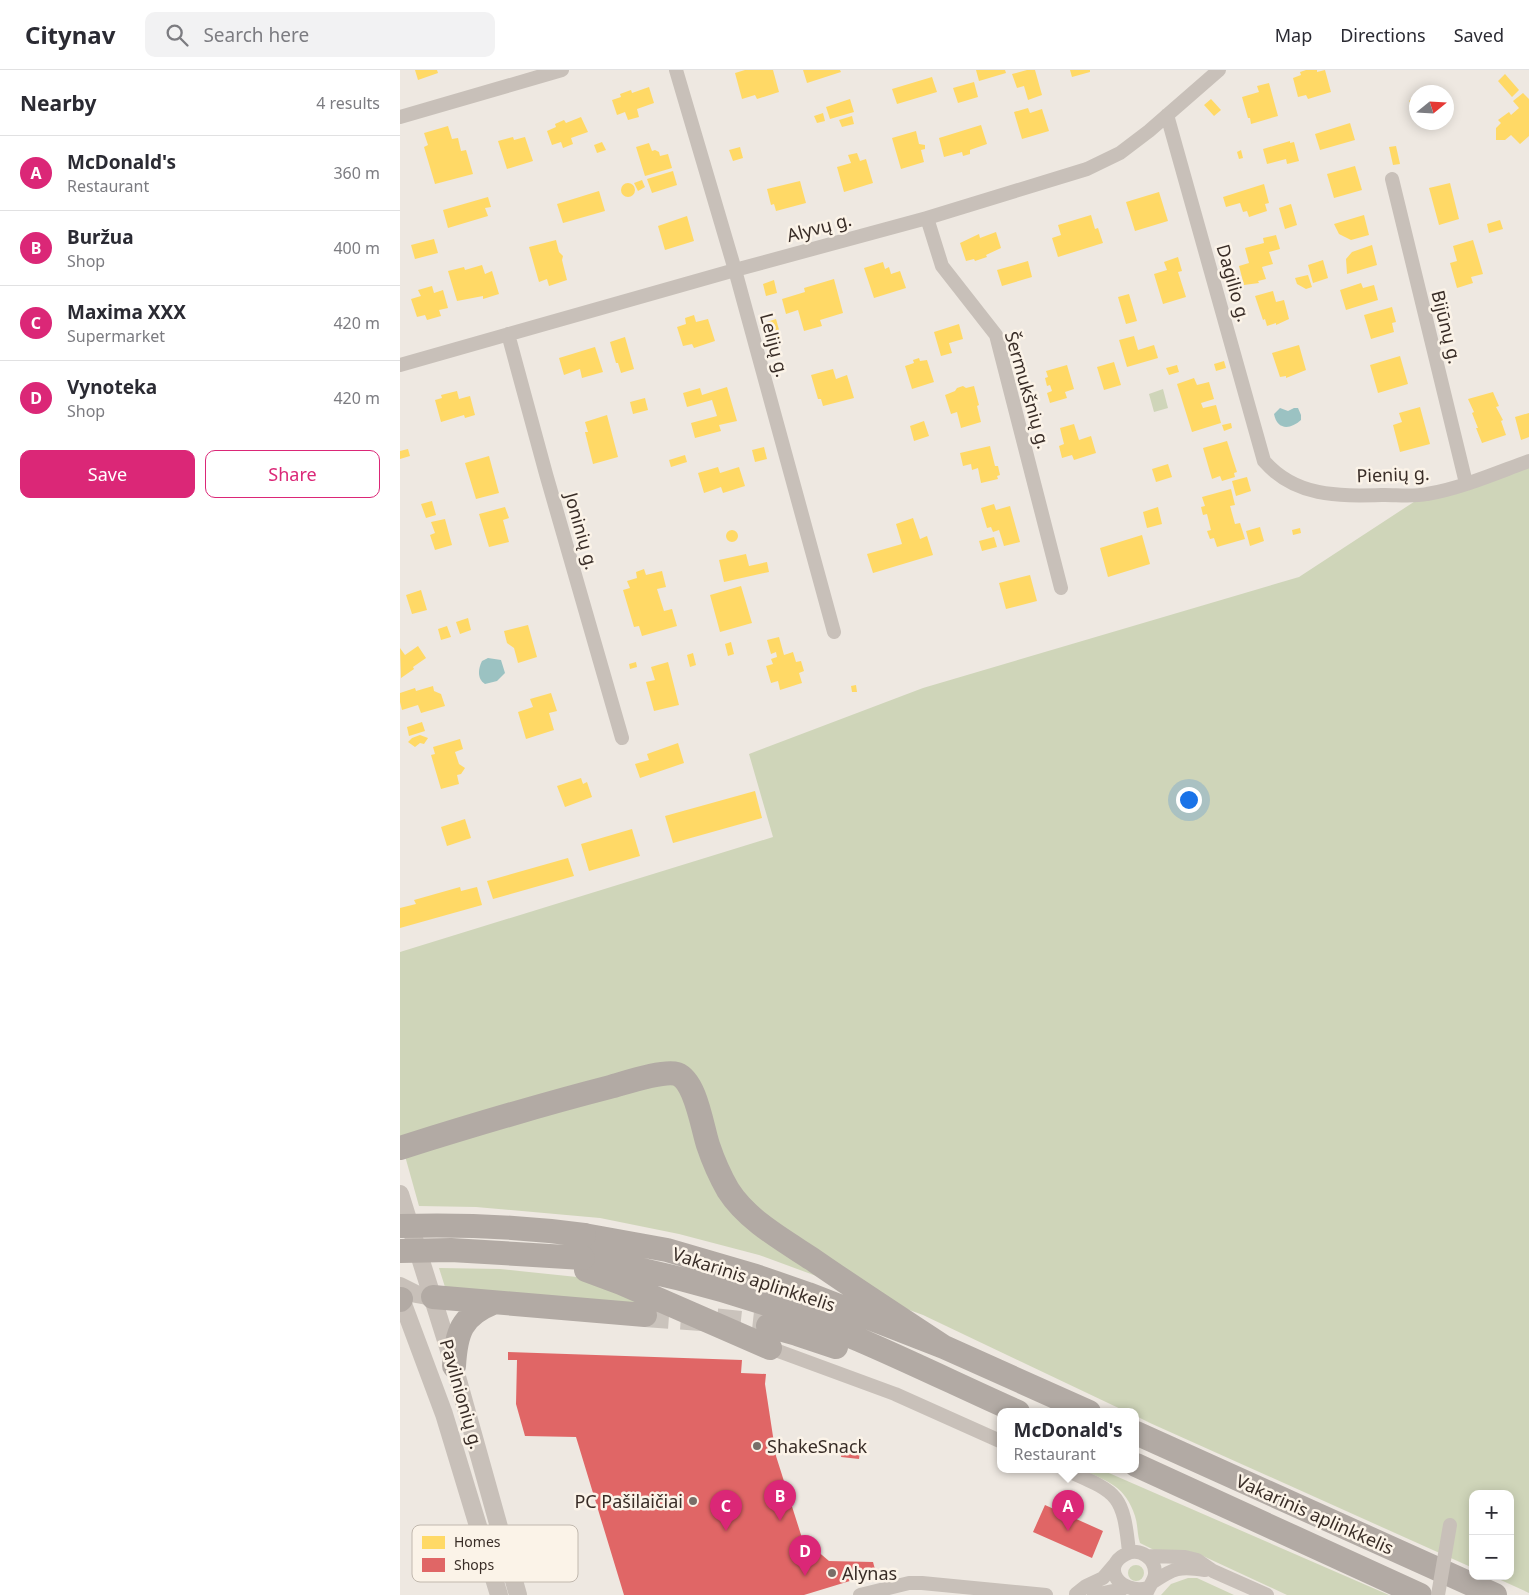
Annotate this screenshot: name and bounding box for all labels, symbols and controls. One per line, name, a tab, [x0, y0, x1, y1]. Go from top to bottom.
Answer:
search box	[145, 12, 495, 57]
text: Citynav	[25, 18, 115, 51]
icon: search	[163, 21, 191, 49]
text: Search here	[203, 22, 309, 48]
text: Map	[1275, 23, 1312, 47]
text: Directions	[1340, 23, 1426, 47]
text: Saved	[1454, 23, 1504, 47]
north arrow	[1409, 85, 1454, 130]
text: Nearby	[20, 89, 96, 117]
text: 4 results	[316, 92, 380, 114]
text: McDonald's	[67, 149, 176, 175]
text: A	[30, 162, 42, 184]
text: 360 m	[333, 162, 380, 184]
text: Restaurant	[67, 175, 149, 197]
street label: Alyvų g.	[784, 207, 854, 247]
text: Buržua	[67, 224, 134, 250]
text: B	[31, 237, 41, 259]
text: 400 m	[333, 237, 380, 259]
street label: Dagilio g.	[1211, 241, 1257, 325]
text: Shop	[67, 250, 105, 272]
street label: Bijūnų g.	[1426, 288, 1468, 366]
text: Maxima XXX	[67, 299, 186, 325]
street label: Lelijų g.	[755, 310, 795, 380]
text: C	[31, 312, 41, 334]
text: 420 m	[333, 312, 380, 334]
text: Supermarket	[67, 325, 165, 347]
street label: Šermukšnių g.	[1000, 328, 1056, 452]
text: Vynoteka	[67, 374, 157, 400]
text: D	[30, 387, 42, 409]
text: 420 m	[333, 387, 380, 409]
text: Shop	[67, 400, 105, 422]
button: Save	[20, 450, 195, 498]
button: Share	[205, 450, 380, 498]
street label: Pienių g.	[1356, 461, 1430, 487]
street label: Joninių g.	[559, 488, 604, 572]
your location	[1176, 787, 1202, 813]
street label: Vakarinis aplinkkelis	[669, 1241, 839, 1317]
street label: Pavilnionių g.	[435, 1336, 489, 1452]
popup	[997, 1408, 1139, 1473]
text: McDonald's	[1014, 1417, 1122, 1443]
place label: ShakeSnack	[767, 1434, 868, 1458]
marker: ShakeSnack	[751, 1440, 763, 1452]
text: Restaurant	[1014, 1443, 1096, 1465]
street label: Vakarinis aplinkkelis	[1232, 1468, 1398, 1560]
pin: B	[764, 1480, 796, 1521]
place label: PC Pašilaičiai	[574, 1489, 683, 1513]
pin: C	[710, 1490, 742, 1531]
pin: A	[1052, 1490, 1084, 1531]
map controls	[1469, 1490, 1514, 1580]
button: +	[1469, 1490, 1514, 1535]
marker: PC Pašilaičiai	[687, 1495, 699, 1507]
legend	[412, 1525, 578, 1582]
text: Homes	[454, 1532, 501, 1551]
pin: D	[789, 1535, 821, 1576]
button: −	[1469, 1535, 1514, 1580]
text: Shops	[454, 1555, 494, 1574]
place label: Alynas	[842, 1561, 897, 1585]
marker: Alynas	[826, 1567, 838, 1579]

